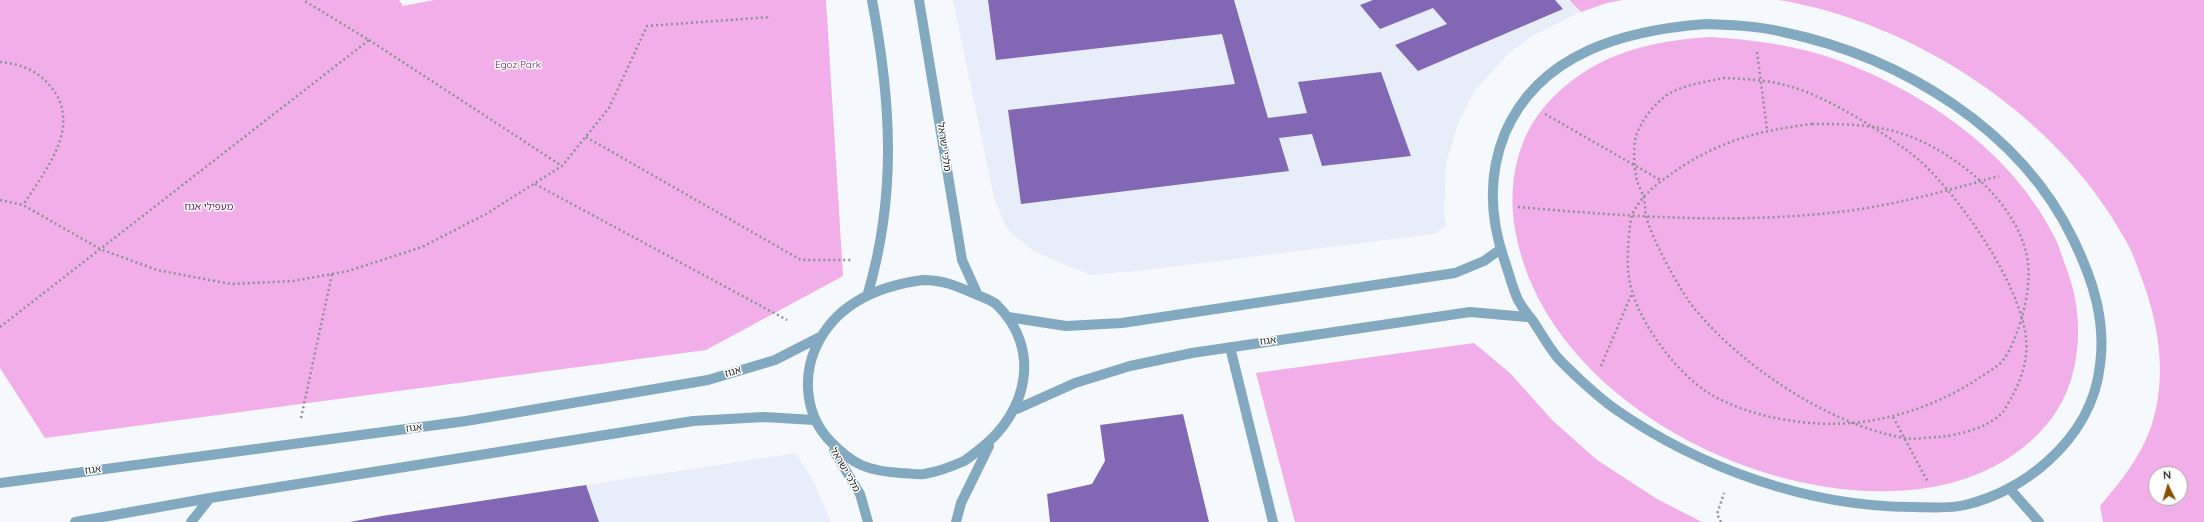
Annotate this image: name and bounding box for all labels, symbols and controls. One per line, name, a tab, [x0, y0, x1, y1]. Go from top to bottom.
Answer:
park label: Egoz Park	[495, 59, 541, 71]
street label: מלכי ישראל	[935, 122, 953, 172]
park label: מעפילי אגוז	[185, 201, 233, 213]
street label: אגוז	[1259, 334, 1277, 348]
street label: אגוז	[723, 364, 743, 380]
street label: אגוז	[405, 421, 423, 435]
street label: מלכי ישראל	[827, 446, 863, 494]
street label: אגוז	[84, 463, 102, 477]
north arrow	[2148, 466, 2188, 506]
text: N	[2162, 468, 2172, 482]

